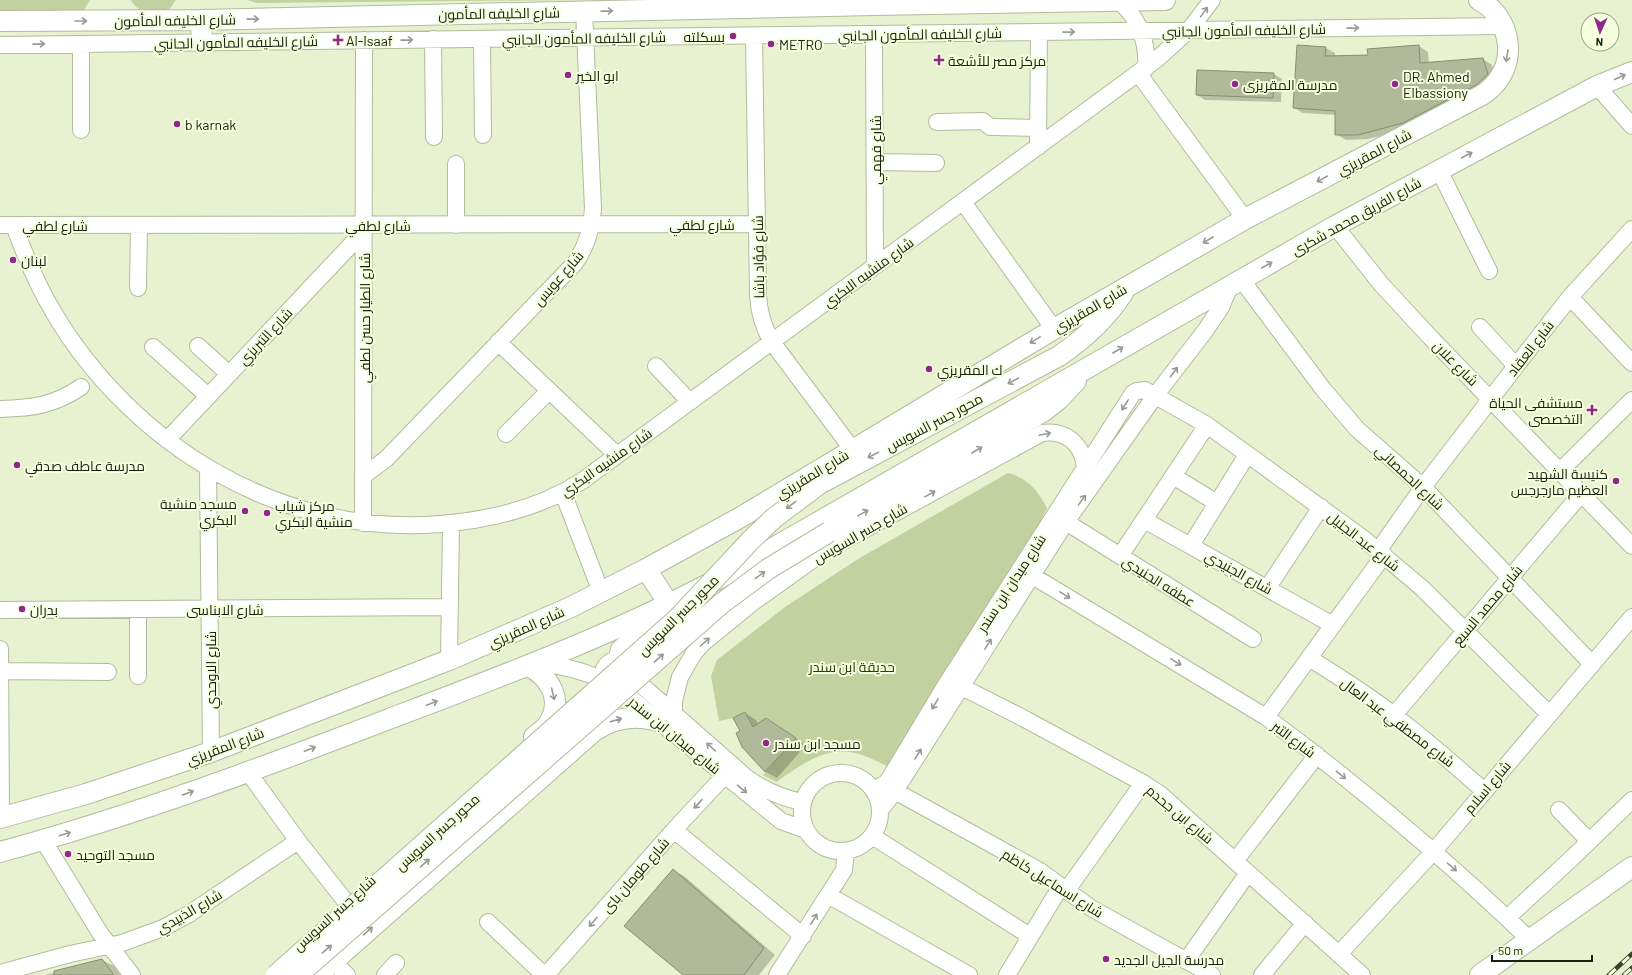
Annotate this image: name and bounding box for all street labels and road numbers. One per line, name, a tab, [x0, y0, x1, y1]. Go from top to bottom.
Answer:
street label: شارع الخليفه المأمون	[438, 3, 560, 24]
street label: شارع الخليفه المأمون	[114, 10, 236, 31]
street label: شارع الخليفه المأمون الجانبي	[1162, 20, 1326, 44]
street label: شارع الخليفه المأمون الجانبي	[838, 24, 1002, 48]
street label: شارع الخليفه المأمون الجانبي	[502, 28, 666, 52]
street label: شارع الخليفه المأمون الجانبي	[154, 32, 318, 56]
street label: شارع فهمي	[867, 115, 888, 185]
street label: شارع المقريزي	[1334, 125, 1416, 182]
street label: شارع الفريق محمد شكرى	[1288, 173, 1424, 260]
street label: شارع فؤاد باشا	[749, 215, 768, 299]
street label: شارع لطفي	[669, 216, 735, 237]
street label: شارع لطفي	[22, 217, 88, 238]
street label: شارع لطفي	[345, 217, 411, 238]
street label: شارع منشيه البكري	[819, 233, 919, 314]
street label: شارع عويس	[529, 247, 587, 310]
street label: شارع الطيار حسن لطفي	[356, 253, 377, 383]
street label: شارع المقريزي	[1050, 280, 1132, 339]
street label: شارع التبريزي	[234, 304, 299, 371]
street label: شارع العقاد	[1503, 317, 1558, 380]
street label: شارع علان	[1429, 337, 1482, 390]
street label: محور جسر السويس	[883, 389, 985, 455]
street label: شارع منشيه البكري	[557, 424, 657, 503]
street label: شارع الحمصاني	[1369, 441, 1448, 516]
street label: شارع المقريزي	[773, 446, 853, 506]
street label: شارع جسر السويس	[810, 499, 910, 568]
street label: شارع عبد الجليل	[1324, 508, 1403, 575]
street label: شارع ميدان ابن سندر	[972, 531, 1050, 637]
street label: شارع الجنيدي	[1200, 547, 1276, 601]
street label: عطفه الجنيدي	[1117, 552, 1199, 614]
street label: شارع محمد السبع	[1448, 561, 1526, 649]
street label: محور جسر السويس	[634, 571, 722, 659]
street label: شارع الابناسى	[186, 601, 264, 619]
street label: شارع المقريزي	[485, 603, 568, 655]
street label: شارع الاوحدي	[202, 631, 223, 709]
street label: شارع مصطفي عبد العال	[1335, 674, 1458, 774]
street label: شارع ميدان ابن سندر	[624, 692, 724, 778]
street label: شارع التبر	[1268, 717, 1319, 762]
street label: شارع المقريزي	[184, 723, 268, 772]
street label: شارع اسلام	[1460, 757, 1515, 818]
street label: شارع ابن جحدم	[1142, 781, 1217, 849]
street label: محور جسر السويس	[391, 790, 483, 874]
street label: شارع طومان باى	[598, 834, 673, 917]
street label: شارع اسماعيل كاظم	[998, 845, 1107, 923]
street label: شارع جسر السويس	[289, 871, 380, 955]
street label: شارع الذبيدي	[153, 885, 227, 940]

